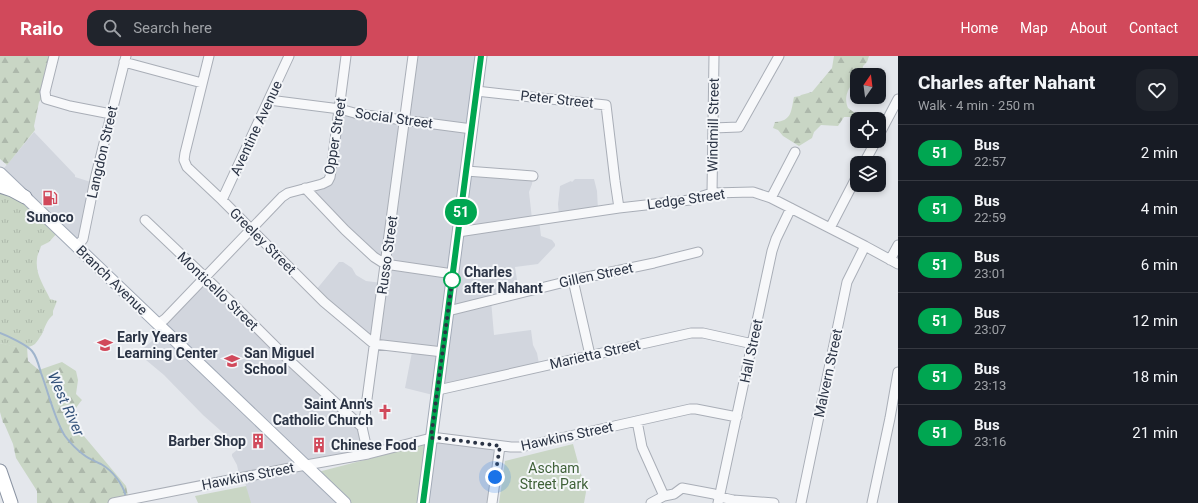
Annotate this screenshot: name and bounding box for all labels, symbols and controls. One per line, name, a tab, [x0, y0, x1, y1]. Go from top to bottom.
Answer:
search box	[87, 10, 367, 46]
text: Railo	[20, 17, 63, 40]
icon: search	[101, 17, 123, 39]
text: Search here	[133, 19, 212, 37]
text: Home	[960, 20, 998, 36]
text: Map	[1020, 20, 1048, 36]
text: About	[1070, 20, 1107, 36]
text: Contact	[1129, 20, 1178, 36]
north arrow	[850, 68, 886, 104]
map controls	[850, 68, 886, 192]
button: heart	[1136, 69, 1178, 111]
text: Charles after Nahant	[918, 71, 1095, 94]
street label: Windmill Street	[704, 77, 722, 172]
street label: Aventine Avenue	[227, 78, 285, 178]
street label: Peter Street	[520, 87, 595, 111]
street label: Opper Street	[321, 96, 349, 176]
text: Walk · 4 min · 250 m	[918, 98, 1035, 113]
street label: Langdon Street	[84, 104, 121, 200]
street label: Social Street	[354, 105, 434, 131]
button: locate	[850, 112, 886, 148]
text: Bus	[974, 136, 1000, 154]
text: 2 min	[1141, 144, 1178, 162]
text: 51	[932, 145, 948, 161]
text: 22:57	[974, 154, 1006, 169]
button: layers	[850, 156, 886, 192]
street label: Ledge Street	[646, 186, 726, 212]
fuel station icon: Sunoco	[41, 189, 59, 207]
text: Bus	[974, 192, 1000, 210]
line badge: 51	[443, 199, 479, 225]
text: 4 min	[1141, 200, 1178, 218]
text: 51	[932, 201, 948, 217]
text: 51	[453, 204, 469, 220]
street label: Greeley Street	[227, 205, 300, 278]
place label: Sunoco	[26, 209, 74, 225]
text: 22:59	[974, 210, 1006, 225]
street label: Russo Street	[374, 214, 400, 295]
street label: Branch Avenue	[73, 242, 151, 318]
street label: Monticello Street	[174, 248, 262, 334]
text: Bus	[974, 248, 1000, 266]
text: 6 min	[1141, 256, 1178, 274]
text: 51	[932, 257, 948, 273]
street label: Gillen Street	[558, 259, 635, 291]
place label: Charles after Nahant	[464, 264, 543, 296]
text: 23:01	[974, 266, 1006, 281]
marker: Charles after Nahant	[443, 271, 461, 289]
text: Bus	[974, 304, 1000, 322]
text: 12 min	[1132, 312, 1178, 330]
text: 51	[932, 313, 948, 329]
street label: Hall Street	[736, 317, 766, 384]
text: 23:07	[974, 322, 1006, 337]
street label: Malvern Street	[811, 327, 845, 419]
place label: Early Years Learning Center	[117, 329, 218, 361]
school or university icon: Early Years Learning Center	[96, 336, 114, 354]
street label: Marietta Street	[548, 336, 642, 372]
place label: San Miguel School	[244, 345, 315, 377]
school or university icon: San Miguel School	[223, 352, 241, 370]
text: Bus	[974, 360, 1000, 378]
text: 18 min	[1132, 368, 1178, 386]
water label: West River	[44, 369, 89, 440]
text: 51	[932, 369, 948, 385]
text: 23:13	[974, 378, 1006, 393]
place label: Saint Ann's Catholic Church	[273, 396, 373, 428]
church icon: Saint Ann's Catholic Church	[376, 403, 394, 421]
text: Bus	[974, 416, 1000, 434]
street label: Hawkins Street	[519, 418, 615, 454]
text: 21 min	[1132, 424, 1178, 442]
text: 51	[932, 425, 948, 441]
building icon: Barber Shop	[249, 432, 267, 450]
place label: Barber Shop	[168, 433, 246, 449]
text: 23:16	[974, 434, 1006, 449]
building icon: Chinese Food	[310, 436, 328, 454]
place label: Chinese Food	[331, 437, 417, 453]
street label: Hawkins Street	[200, 459, 296, 493]
park label: Ascham Street Park	[520, 460, 589, 492]
your location	[485, 467, 505, 487]

